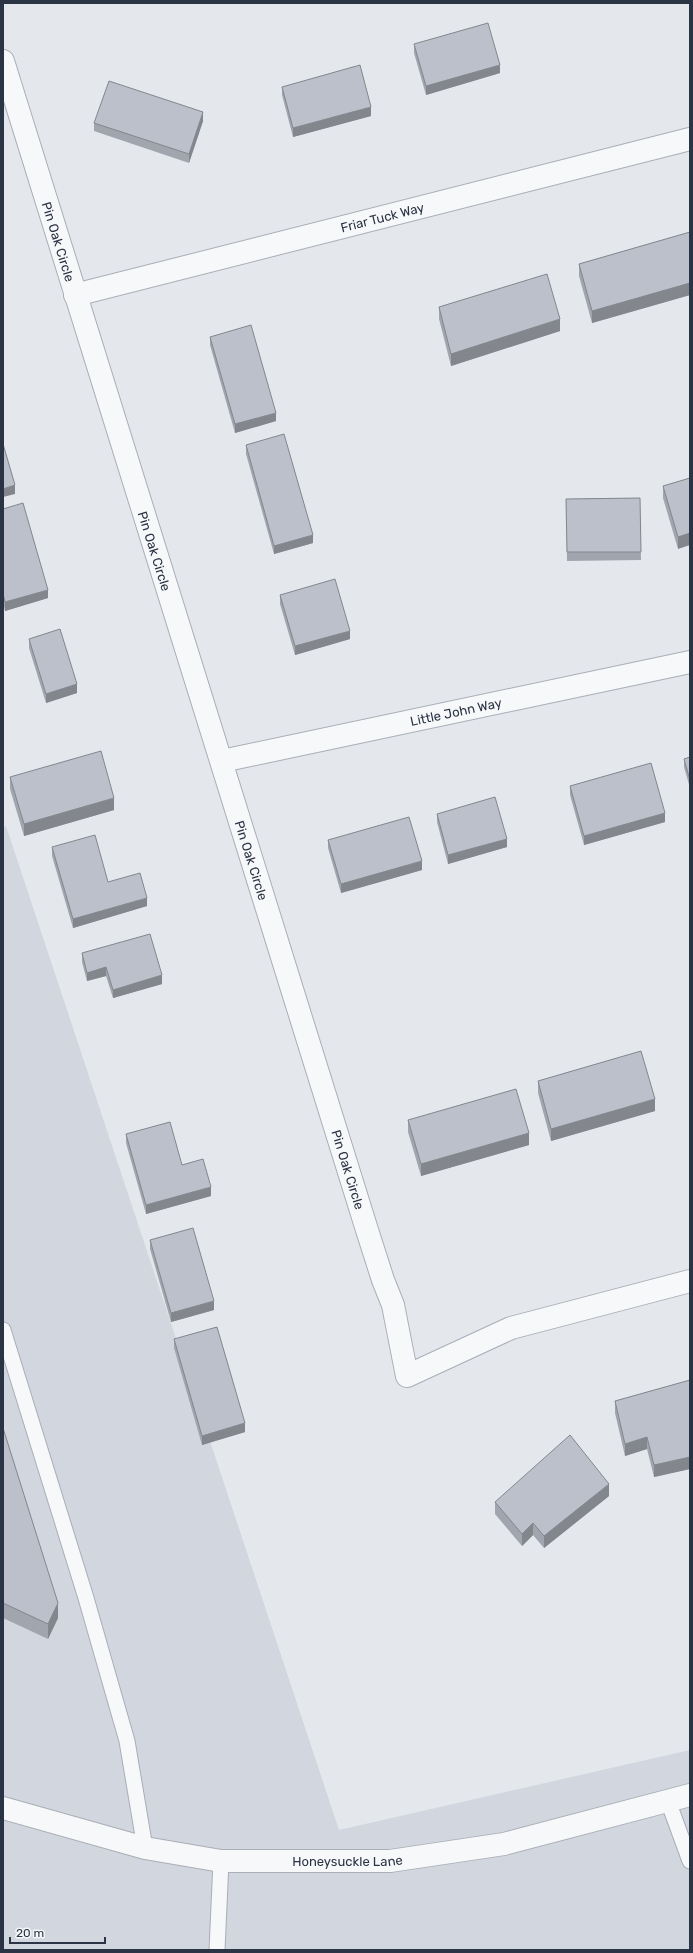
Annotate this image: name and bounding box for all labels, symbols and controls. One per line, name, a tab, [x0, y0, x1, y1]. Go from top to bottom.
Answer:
street label: Friar Tuck Way	[339, 199, 426, 235]
street label: Pin Oak Circle	[39, 200, 78, 283]
street label: Pin Oak Circle	[135, 509, 174, 593]
street label: Little John Way	[409, 695, 503, 729]
street label: Pin Oak Circle	[232, 819, 271, 902]
street label: Pin Oak Circle	[329, 1128, 368, 1211]
street label: Honeysuckle Lane	[292, 1852, 404, 1869]
scale bar	[10, 1919, 105, 1945]
text: 20 m	[16, 1926, 44, 1940]

